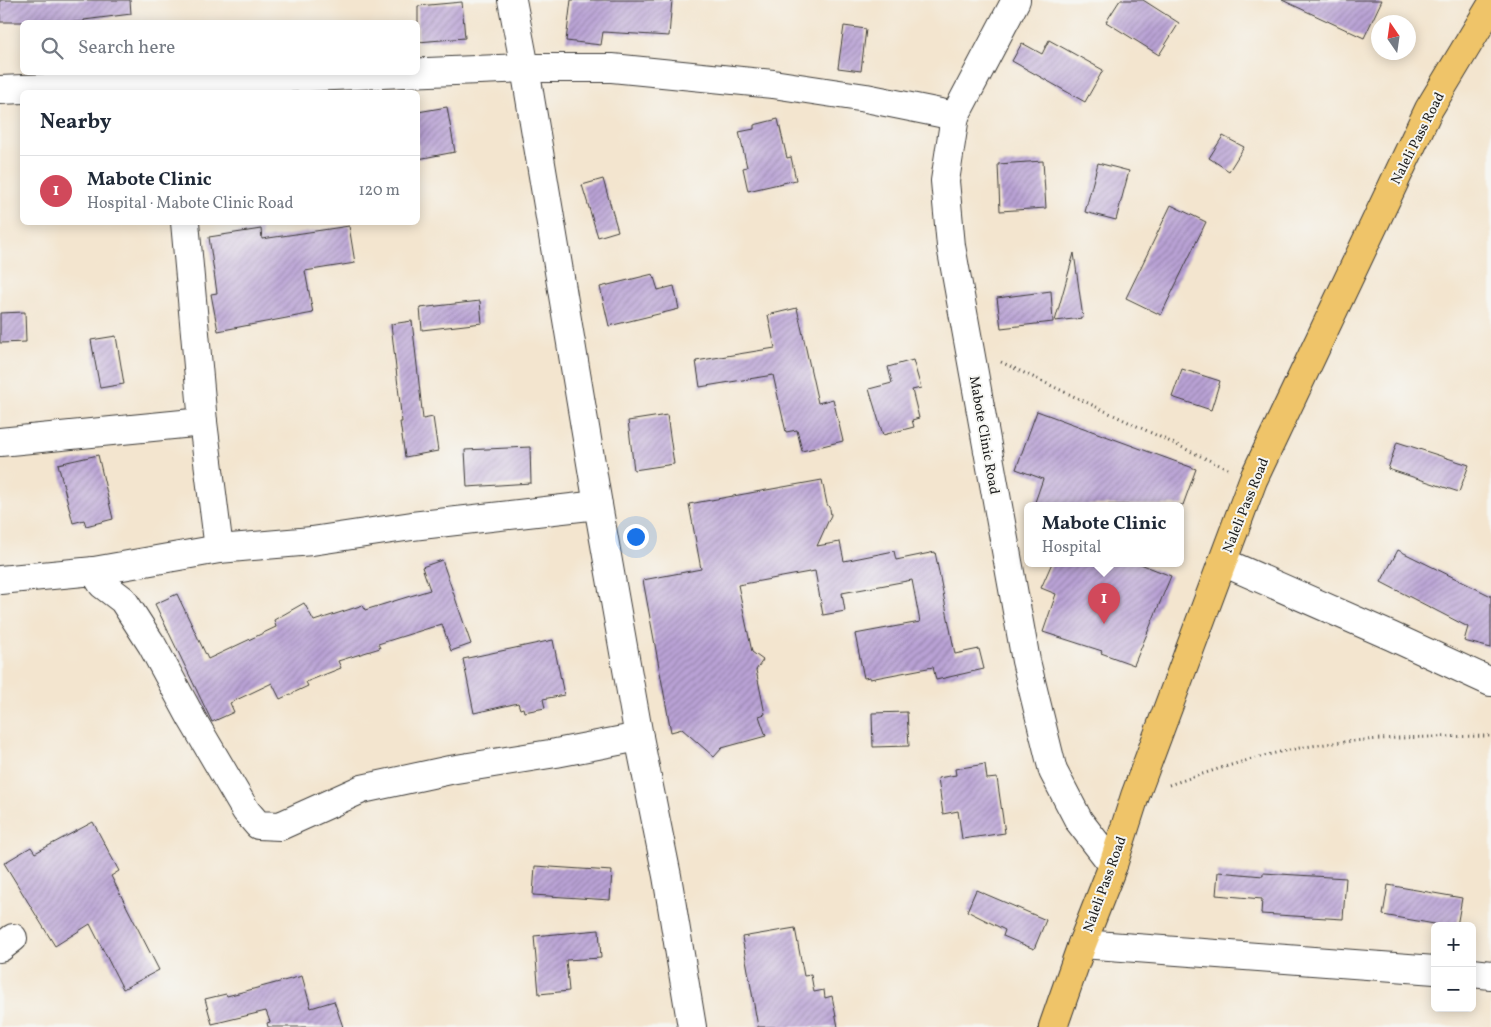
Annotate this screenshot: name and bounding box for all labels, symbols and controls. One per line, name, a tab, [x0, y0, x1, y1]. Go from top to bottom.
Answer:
north arrow	[1371, 15, 1416, 60]
search box	[20, 20, 420, 75]
icon: search	[38, 34, 66, 62]
text: Search here	[78, 35, 175, 61]
street label: Naleli Pass Road	[1387, 89, 1450, 188]
text: Nearby	[40, 108, 111, 137]
text: Mabote Clinic	[87, 167, 212, 193]
text: 1	[53, 180, 59, 202]
text: 120 m	[358, 180, 400, 202]
text: Hospital · Mabote Clinic Road	[87, 193, 294, 215]
street label: Mabote Clinic Road	[964, 374, 1003, 496]
street label: Naleli Pass Road	[1219, 455, 1274, 556]
popup	[1024, 502, 1184, 567]
text: Mabote Clinic	[1042, 511, 1166, 537]
your location	[623, 524, 649, 550]
text: Hospital	[1042, 537, 1101, 559]
pin: 1	[1088, 583, 1120, 624]
street label: Naleli Pass Road	[1079, 834, 1132, 935]
map controls	[1431, 922, 1476, 1012]
button: +	[1431, 922, 1476, 967]
button: −	[1431, 967, 1476, 1012]

